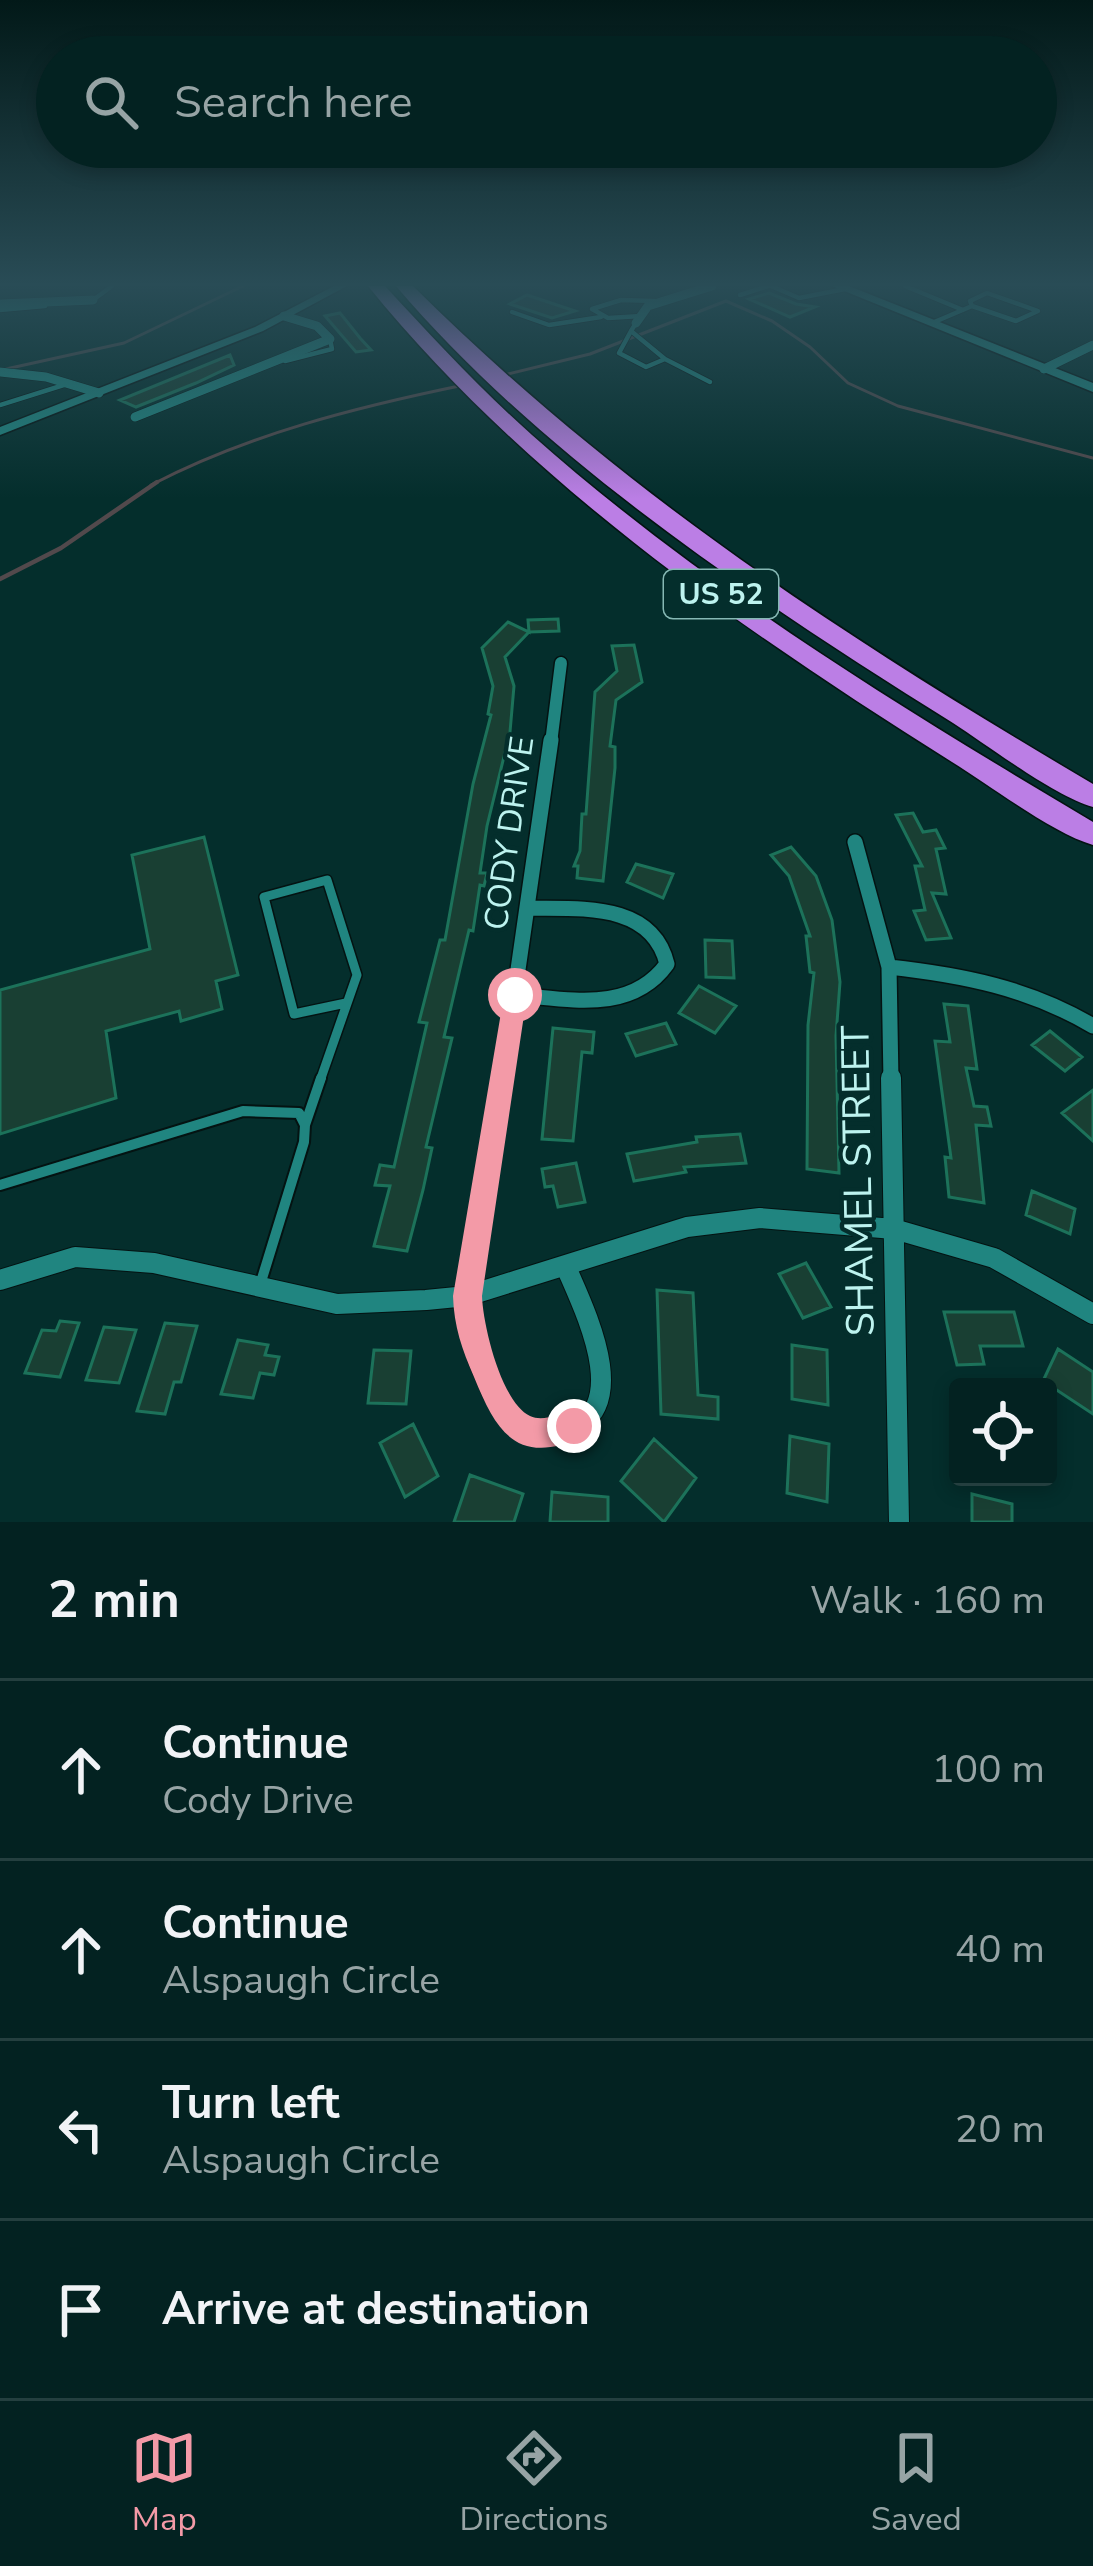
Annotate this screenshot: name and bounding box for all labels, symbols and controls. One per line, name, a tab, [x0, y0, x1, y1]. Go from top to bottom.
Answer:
search box	[36, 36, 1057, 168]
icon: search	[78, 69, 144, 135]
text: Search here	[174, 72, 413, 133]
road number: US 52	[664, 570, 778, 618]
street label: CODY DRIVE	[474, 734, 545, 933]
route start	[488, 968, 542, 1022]
street label: SHAMEL STREET	[829, 1025, 888, 1337]
map controls	[949, 1378, 1057, 1486]
button: locate	[949, 1378, 1057, 1486]
route end	[547, 1399, 601, 1453]
text: 2 min	[48, 1565, 180, 1635]
text: Walk · 160 m	[810, 1574, 1045, 1627]
text: Continue	[162, 1713, 349, 1774]
icon: ahead	[48, 1737, 114, 1803]
text: 100 m	[931, 1743, 1045, 1796]
text: Cody Drive	[162, 1774, 354, 1827]
text: Continue	[162, 1893, 349, 1954]
icon: ahead	[48, 1917, 114, 1983]
text: 40 m	[955, 1923, 1045, 1976]
text: Alspaugh Circle	[162, 1954, 440, 2007]
text: Turn left	[162, 2073, 340, 2134]
icon: left	[48, 2097, 114, 2163]
text: 20 m	[955, 2103, 1045, 2156]
text: Alspaugh Circle	[162, 2134, 440, 2187]
icon: arrive	[48, 2277, 114, 2343]
text: Arrive at destination	[162, 2279, 590, 2340]
tab: Map	[131, 2425, 197, 2542]
tab: Directions	[460, 2425, 608, 2542]
tab: Saved	[871, 2425, 962, 2542]

